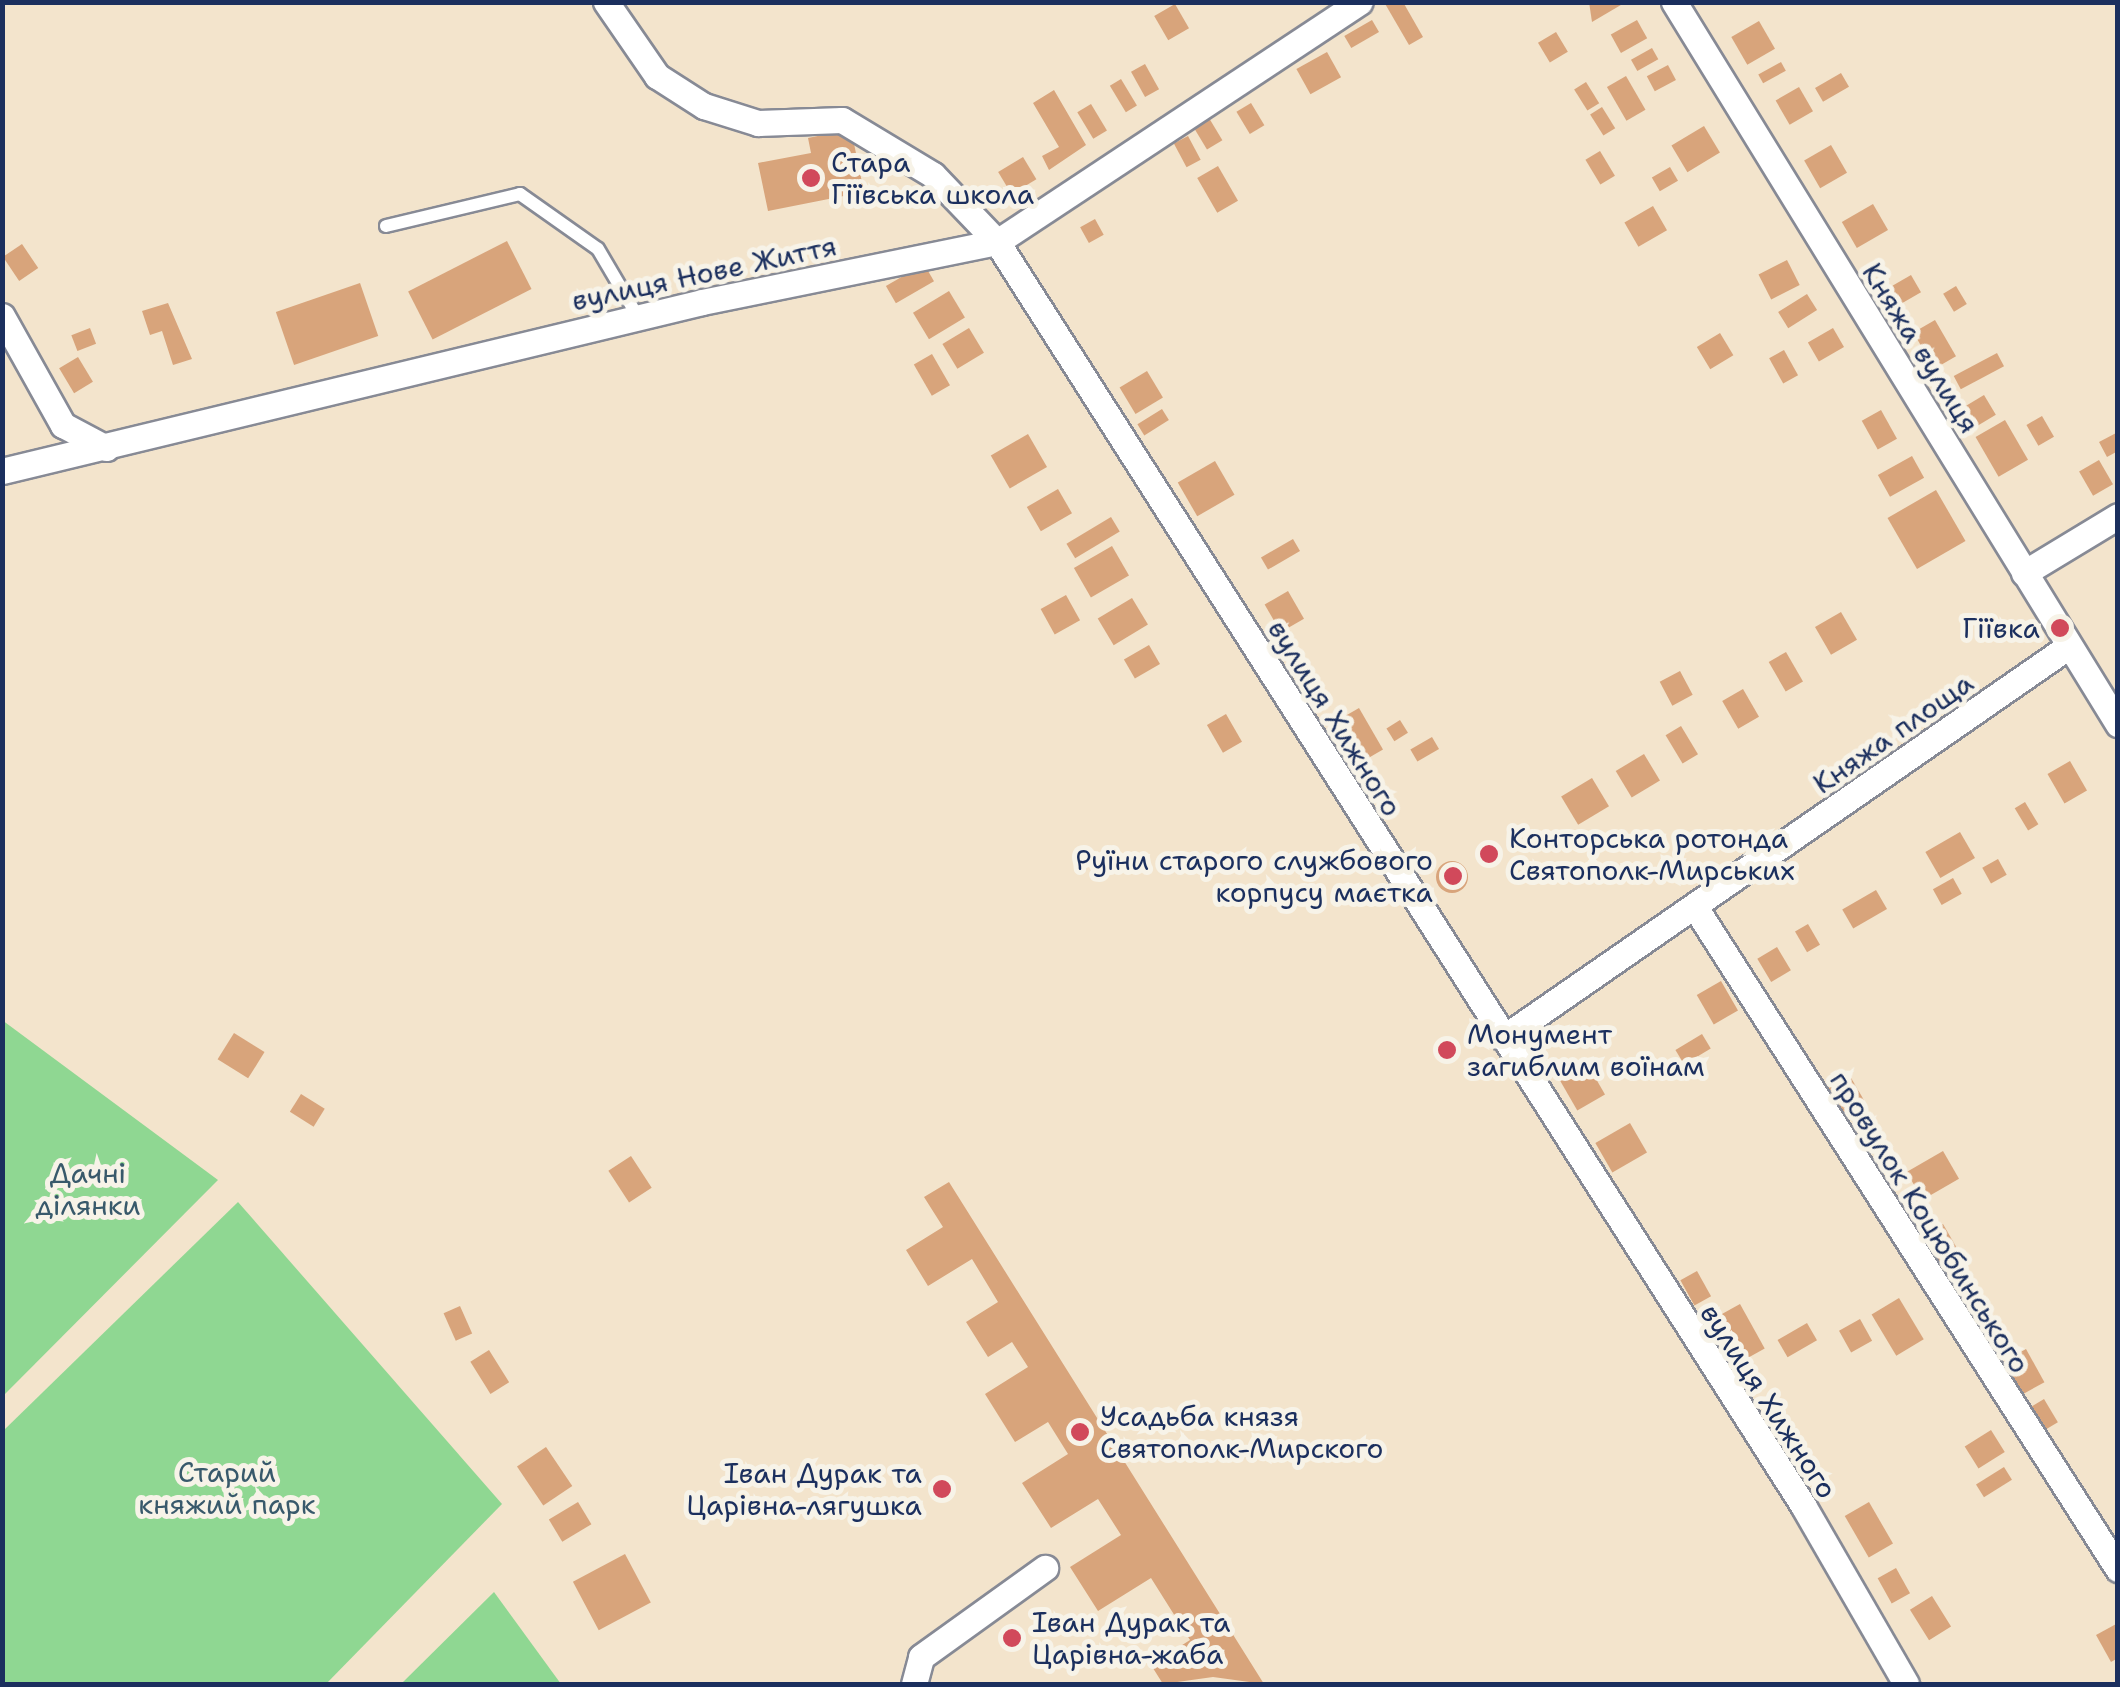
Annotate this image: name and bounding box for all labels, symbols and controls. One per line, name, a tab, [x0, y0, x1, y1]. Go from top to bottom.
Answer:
place label: Стара Гіївська школа	[831, 145, 1034, 211]
marker: Стара Гіївська школа	[800, 167, 822, 189]
street label: вулиця Нове Життя	[569, 229, 839, 317]
street label: Княжа вулиця	[1855, 257, 1987, 439]
place label: Гіївка	[1962, 611, 2040, 645]
street label: вулиця Хижного	[1261, 614, 1409, 822]
marker: Гіївка	[2049, 617, 2071, 639]
street label: Княжа площа	[1807, 665, 1979, 801]
place label: Конторська ротонда Святополк-Мирських	[1509, 821, 1795, 887]
place label: Руїни старого службового корпусу маєтка	[1075, 843, 1433, 909]
marker: Конторська ротонда Святополк-Мирських	[1478, 843, 1500, 865]
marker: Руїни старого службового корпусу маєтка	[1442, 865, 1464, 887]
place label: Монумент загиблим воїнам	[1467, 1017, 1705, 1083]
marker: Монумент загиблим воїнам	[1436, 1039, 1458, 1061]
street label: провулок Коцюбинського	[1823, 1065, 2037, 1379]
park label: Дачні ділянки	[36, 1156, 140, 1222]
street label: вулиця Хижного	[1694, 1297, 1844, 1505]
place label: Усадьба князя Святополк-Мирского	[1100, 1399, 1383, 1465]
marker: Усадьба князя Святополк-Мирского	[1069, 1421, 1091, 1443]
park label: Старий княжий парк	[138, 1455, 316, 1521]
place label: Іван Дурак та Царівна-лягушка	[686, 1456, 922, 1522]
marker: Іван Дурак та Царівна-лягушка	[931, 1478, 953, 1500]
place label: Іван Дурак та Царівна-жаба	[1032, 1605, 1230, 1671]
marker: Іван Дурак та Царівна-жаба	[1001, 1627, 1023, 1649]

